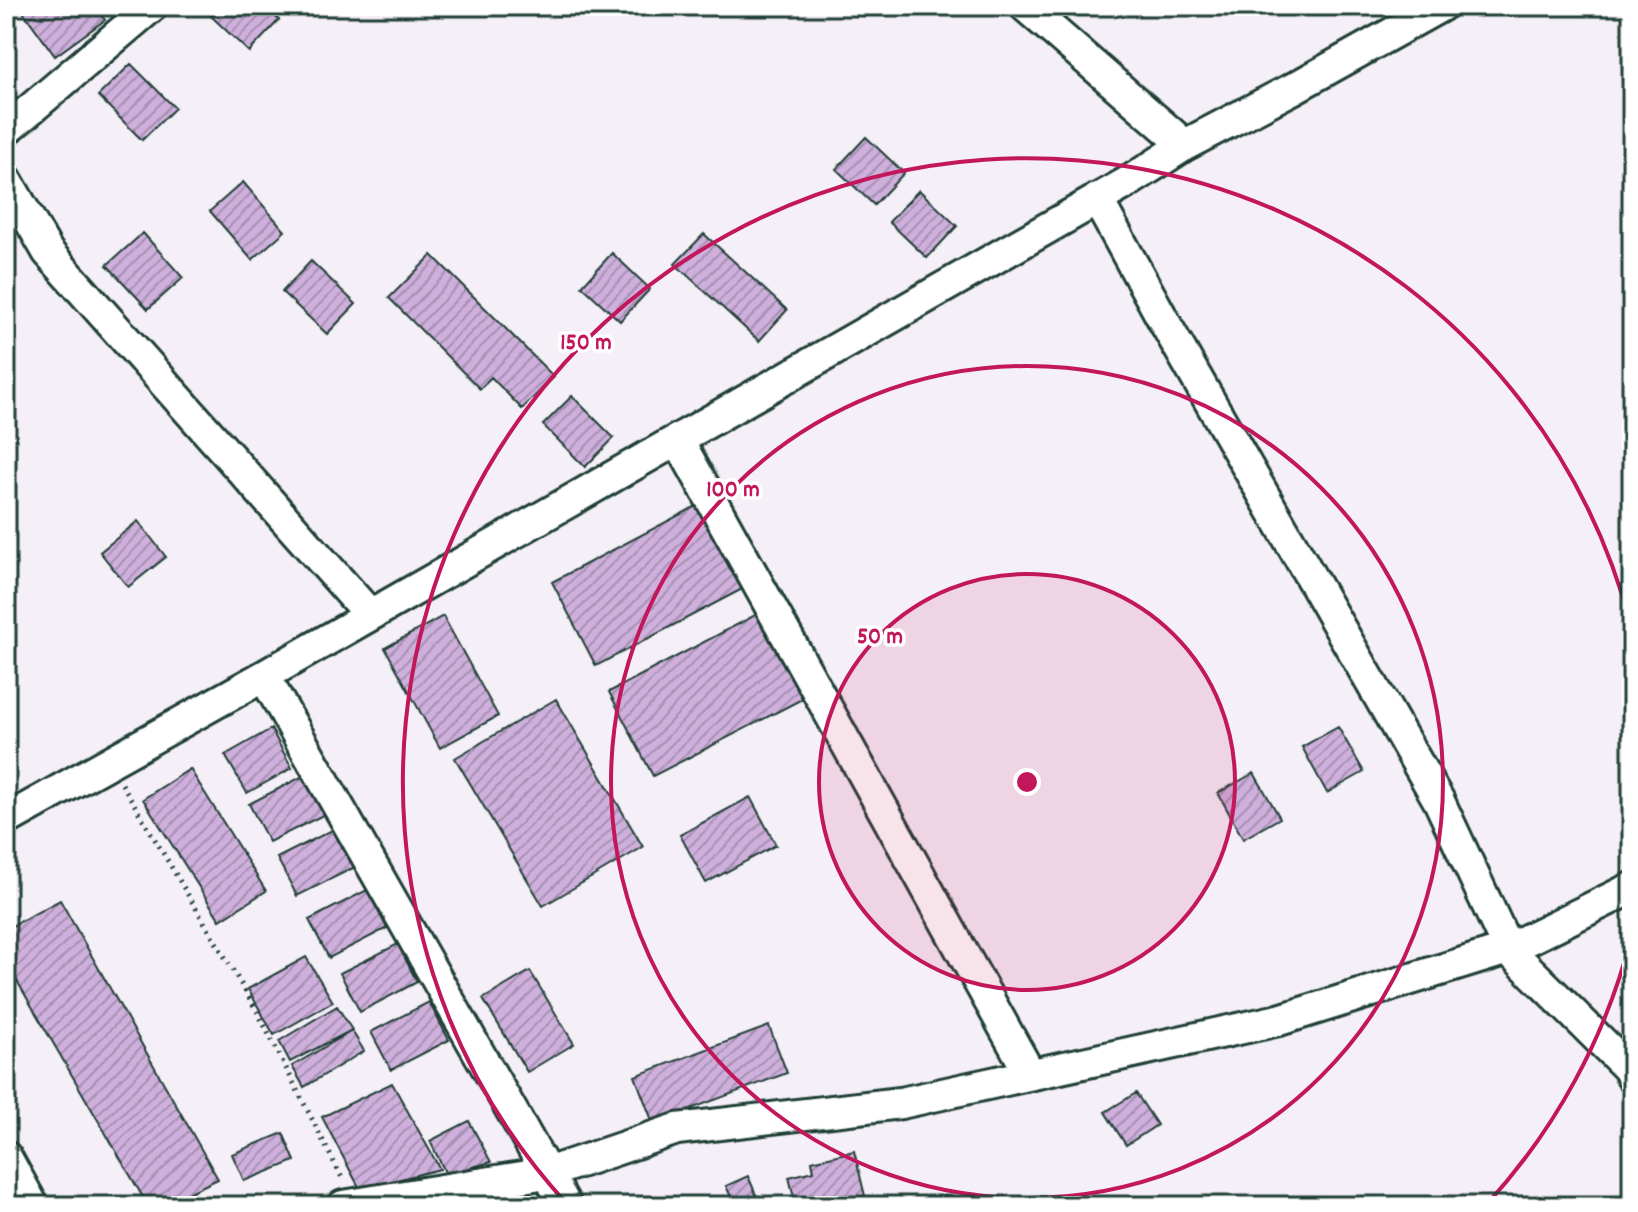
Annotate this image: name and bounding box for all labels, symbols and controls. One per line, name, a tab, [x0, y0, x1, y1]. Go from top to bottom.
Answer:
text: 150 m	[560, 327, 612, 361]
text: 100 m	[706, 474, 760, 508]
text: 50 m	[857, 621, 903, 655]
centre of rings	[1013, 768, 1041, 796]

